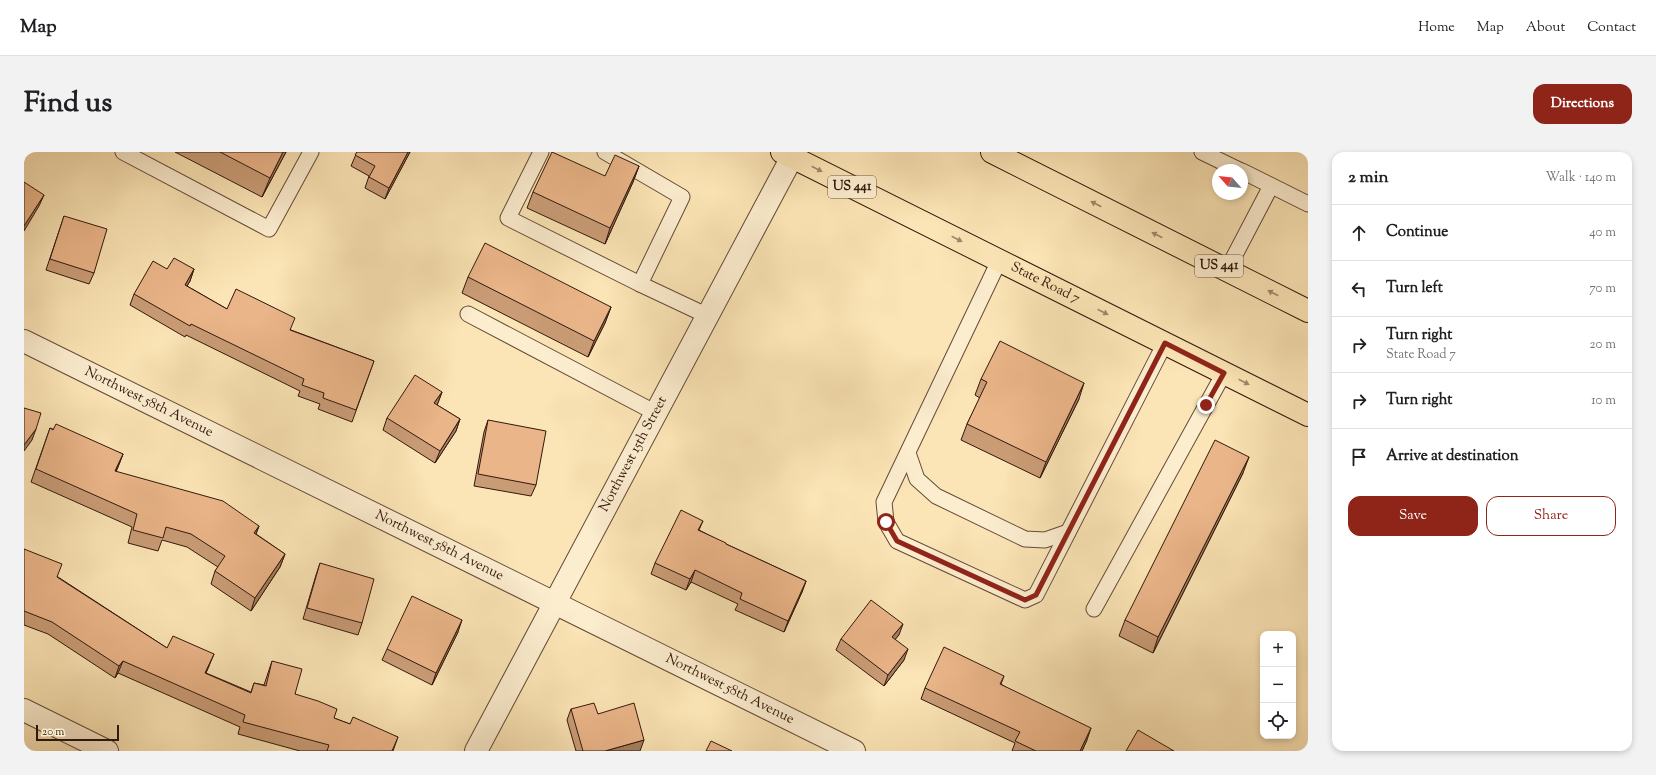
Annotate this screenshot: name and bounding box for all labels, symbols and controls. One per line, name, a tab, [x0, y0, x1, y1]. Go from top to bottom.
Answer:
text: Map	[20, 14, 57, 41]
text: Home	[1418, 18, 1455, 38]
text: Map	[1477, 18, 1504, 38]
text: About	[1526, 18, 1565, 38]
text: Contact	[1587, 18, 1636, 38]
text: Find us	[24, 84, 112, 124]
button: Directions	[1533, 84, 1632, 124]
north arrow	[1212, 164, 1248, 200]
one-way arrow	[811, 166, 822, 173]
text: 2 min	[1348, 166, 1389, 190]
text: Walk · 140 m	[1545, 169, 1616, 187]
road number: US 441	[828, 176, 876, 198]
one-way arrow	[1090, 201, 1101, 208]
icon: ahead	[1348, 222, 1370, 244]
text: Continue	[1386, 222, 1448, 243]
text: 40 m	[1589, 224, 1616, 242]
one-way arrow	[1151, 232, 1163, 238]
one-way arrow	[951, 236, 962, 243]
road number: US 441	[1195, 255, 1243, 277]
street label: State Road 7	[1007, 258, 1083, 309]
icon: left	[1348, 278, 1370, 300]
text: Turn left	[1386, 278, 1443, 299]
text: 70 m	[1589, 280, 1616, 298]
one-way arrow	[1267, 290, 1279, 297]
one-way arrow	[1097, 309, 1109, 315]
text: Turn right	[1386, 325, 1452, 346]
icon: right	[1348, 334, 1370, 356]
text: 20 m	[1590, 336, 1616, 354]
text: State Road 7	[1386, 346, 1456, 364]
street label: Northwest 58th Avenue	[81, 362, 216, 443]
one-way arrow	[1238, 379, 1249, 386]
icon: right	[1348, 390, 1370, 412]
text: Turn right	[1386, 390, 1452, 411]
text: 10 m	[1591, 392, 1616, 410]
street label: Northwest 15th Street	[595, 393, 673, 516]
route end	[1197, 396, 1215, 414]
icon: arrive	[1348, 446, 1370, 468]
text: Arrive at destination	[1386, 446, 1519, 467]
button: Save	[1348, 496, 1478, 536]
button: Share	[1486, 496, 1616, 536]
street label: Northwest 58th Avenue	[371, 506, 507, 586]
route start	[877, 513, 895, 531]
map controls	[1260, 631, 1296, 739]
button: +	[1260, 631, 1296, 667]
street label: Northwest 58th Avenue	[662, 649, 797, 730]
button: −	[1260, 667, 1296, 703]
button: locate	[1260, 703, 1296, 739]
scale bar	[36, 723, 119, 742]
text: 20 m	[42, 724, 64, 740]

